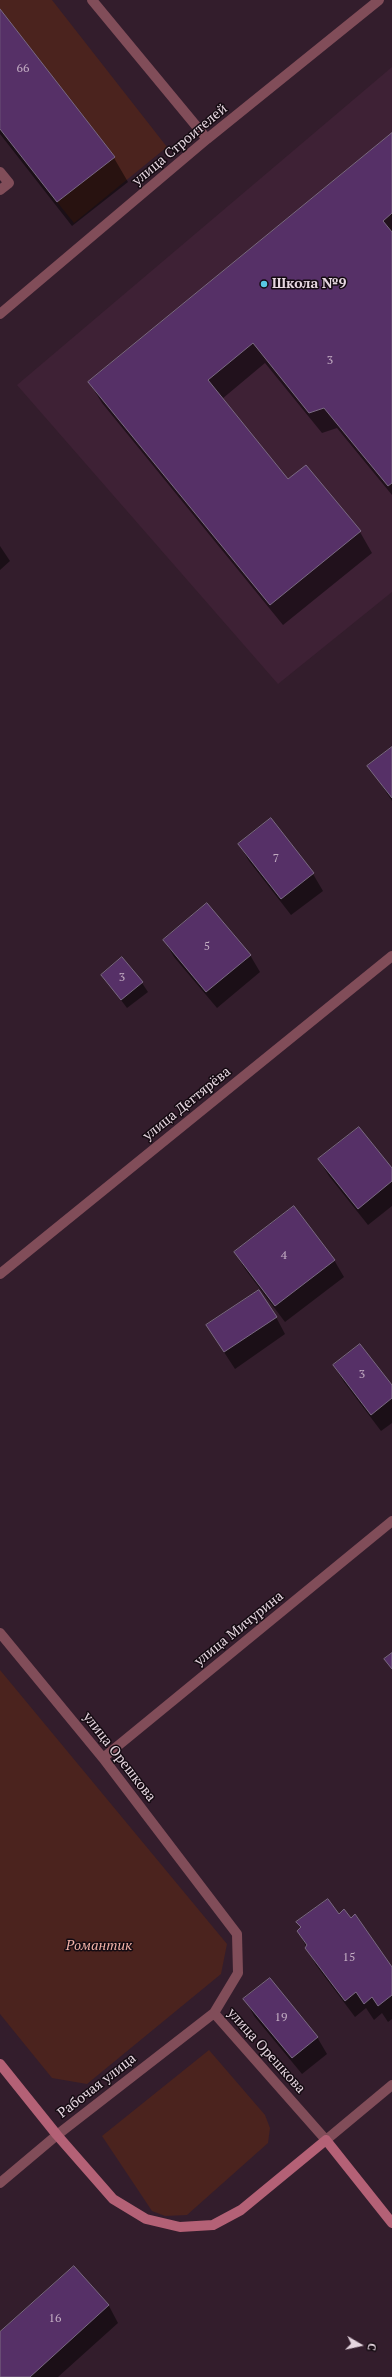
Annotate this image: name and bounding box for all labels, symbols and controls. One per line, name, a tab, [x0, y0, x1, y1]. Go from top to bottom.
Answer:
house number: 66	[17, 62, 29, 76]
street label: улица Строителей	[129, 100, 231, 190]
place label: Школа №9	[272, 276, 346, 292]
marker: Школа №9	[259, 279, 269, 289]
house number: 3	[327, 354, 333, 368]
house number: 7	[273, 852, 279, 866]
house number: 5	[204, 940, 210, 954]
house number: 3	[119, 971, 125, 985]
street label: улица Дегтярёва	[140, 1063, 234, 1145]
house number: 4	[281, 1249, 287, 1263]
house number: 3	[359, 1368, 365, 1382]
street label: улица Мичурина	[191, 1588, 287, 1670]
street label: улица Орешкова	[79, 1709, 159, 1805]
park label: Романтик	[66, 1938, 132, 1954]
house number: 15	[343, 1951, 355, 1965]
street label: улица Орешкова	[223, 2005, 309, 2097]
house number: 19	[275, 2011, 287, 2025]
street label: Рабочая улица	[54, 2050, 140, 2122]
house number: 16	[49, 2312, 61, 2326]
north arrow	[340, 2325, 380, 2365]
text: С	[364, 2342, 379, 2352]

